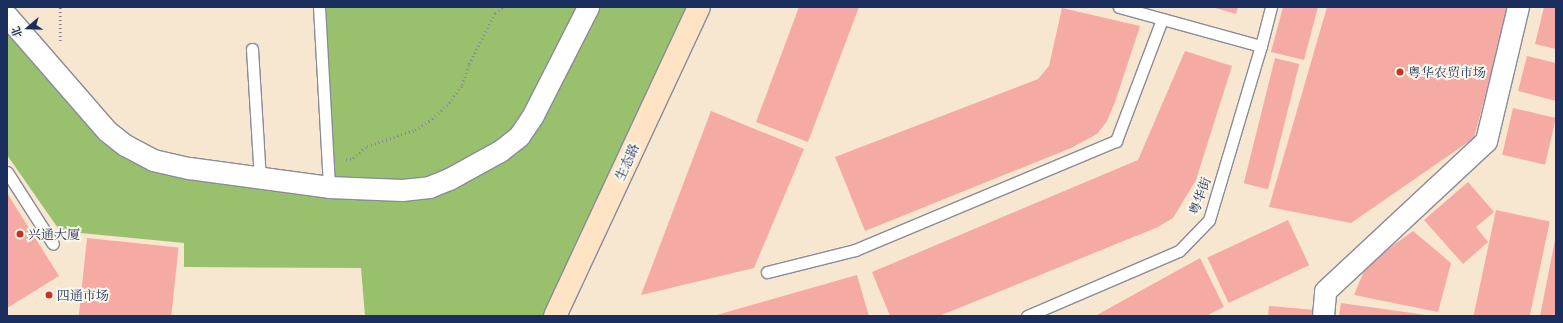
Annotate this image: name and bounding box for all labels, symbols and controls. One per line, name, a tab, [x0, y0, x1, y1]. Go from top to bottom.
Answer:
north arrow	[8, 8, 48, 48]
text: 北	[8, 25, 25, 40]
place label: 粤华农贸市场	[1408, 64, 1486, 80]
marker: 粤华农贸市场	[1395, 67, 1405, 77]
street label: 生态路	[612, 141, 642, 183]
street label: 粤华街	[1186, 175, 1214, 217]
place label: 兴通大厦	[28, 226, 80, 242]
marker: 兴通大厦	[15, 229, 25, 239]
place label: 四通市场	[57, 287, 109, 303]
marker: 四通市场	[44, 290, 54, 300]

